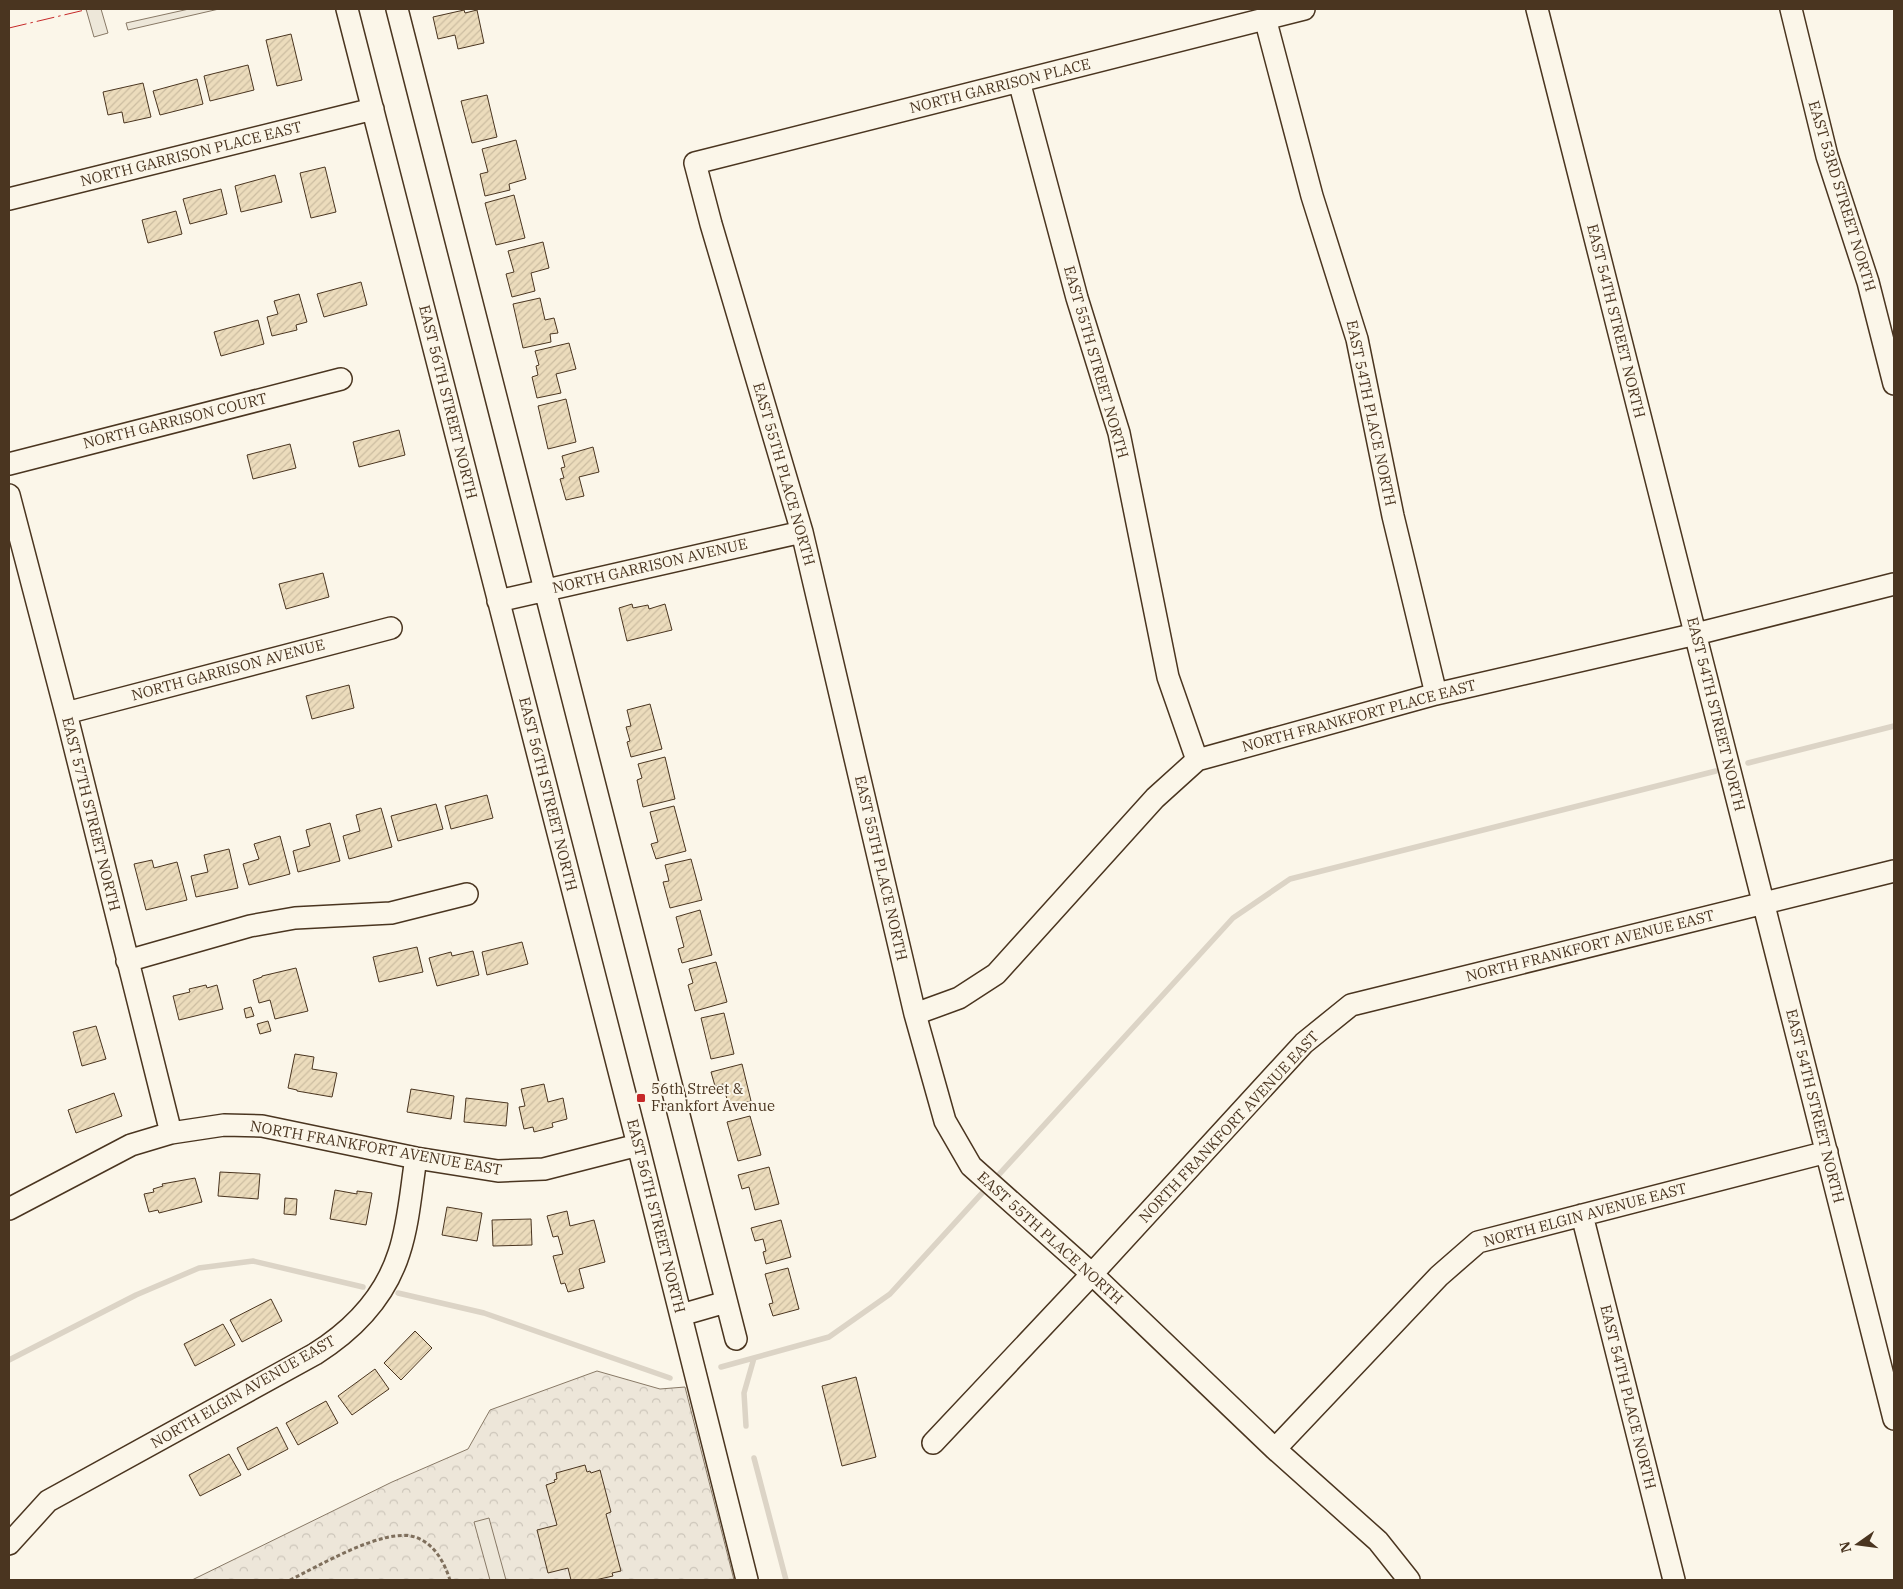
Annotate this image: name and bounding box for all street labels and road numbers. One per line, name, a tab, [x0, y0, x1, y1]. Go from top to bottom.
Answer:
street label: NORTH GARRISON PLACE	[907, 54, 1092, 117]
street label: EAST 53RD STREET NORTH	[1804, 98, 1881, 294]
street label: NORTH GARRISON PLACE EAST	[78, 117, 304, 190]
street label: EAST 54TH STREET NORTH	[1583, 222, 1650, 420]
street label: EAST 55TH STREET NORTH	[1060, 263, 1133, 460]
street label: EAST 56TH STREET NORTH	[415, 303, 482, 501]
street label: EAST 54TH PLACE NORTH	[1342, 318, 1401, 508]
street label: EAST 55TH PLACE NORTH	[749, 380, 820, 568]
street label: NORTH GARRISON COURT	[81, 388, 269, 453]
street label: NORTH GARRISON AVENUE	[550, 534, 749, 597]
street label: EAST 54TH STREET NORTH	[1683, 615, 1750, 813]
street label: NORTH GARRISON AVENUE	[129, 635, 327, 705]
street label: NORTH FRANKFORT PLACE EAST	[1240, 675, 1478, 756]
street label: EAST 56TH STREET NORTH	[515, 695, 582, 893]
street label: EAST 57TH STREET NORTH	[58, 715, 125, 913]
street label: EAST 55TH PLACE NORTH	[851, 773, 912, 962]
street label: NORTH FRANKFORT AVENUE EAST	[1464, 905, 1716, 986]
street label: EAST 54TH STREET NORTH	[1782, 1007, 1849, 1205]
street label: NORTH FRANKFORT AVENUE EAST	[1135, 1027, 1323, 1227]
street label: NORTH FRANKFORT AVENUE EAST	[249, 1116, 504, 1179]
street label: EAST 56TH STREET NORTH	[623, 1117, 690, 1315]
street label: EAST 55TH PLACE NORTH	[973, 1167, 1127, 1308]
street label: NORTH ELGIN AVENUE EAST	[1481, 1178, 1689, 1251]
street label: EAST 54TH PLACE NORTH	[1596, 1303, 1661, 1491]
street label: NORTH ELGIN AVENUE EAST	[147, 1331, 339, 1452]

